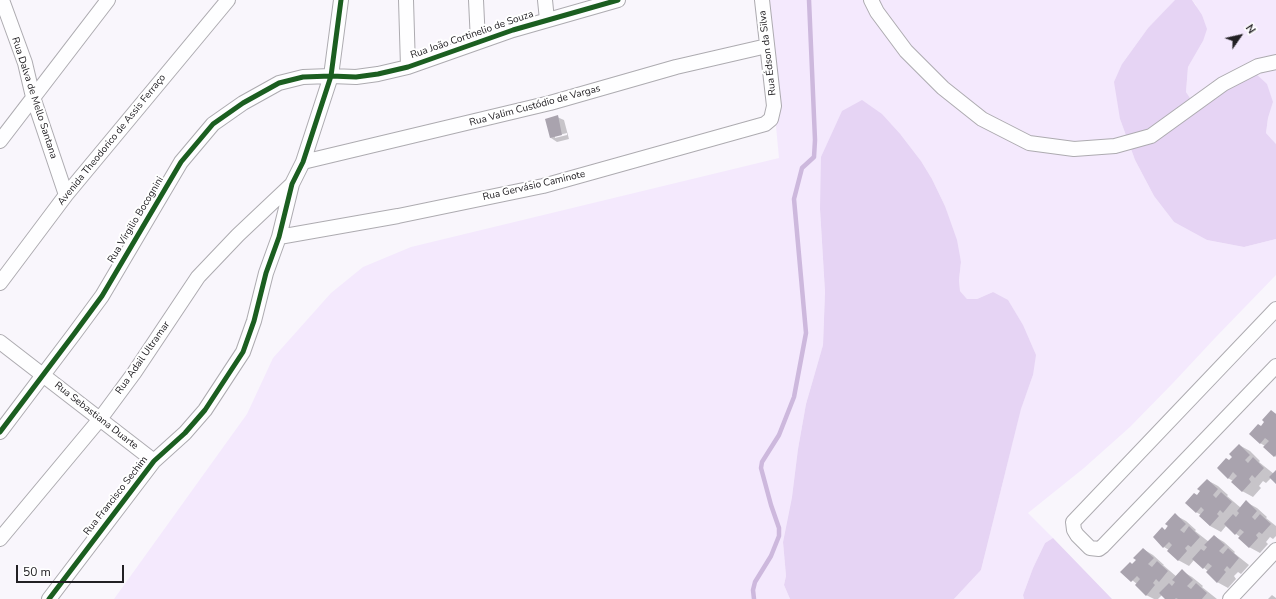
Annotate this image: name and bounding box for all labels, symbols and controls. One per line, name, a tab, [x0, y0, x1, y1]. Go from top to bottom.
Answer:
street label: Rua João Cortinelio de Souza	[409, 8, 535, 62]
street label: Rua Édson da Silva	[757, 10, 779, 96]
north arrow	[1220, 16, 1260, 56]
text: N	[1242, 21, 1259, 37]
street label: Rua Dalva de Mello Santana	[9, 36, 59, 160]
street label: Avenida Theodorico de Assis Ferraço	[55, 72, 169, 208]
street label: Rua Valim Custódio de Vargas	[468, 83, 602, 129]
street label: Rua Gervásio Caminote	[482, 168, 586, 204]
street label: Rua Vírgilio Bocognini	[105, 175, 167, 265]
street label: Rua Adail Ultramar	[113, 319, 173, 397]
street label: Rua Sebastiana Duarte	[52, 380, 140, 452]
street label: Rua Francisco Sechim	[81, 454, 151, 538]
scale bar	[18, 557, 126, 583]
text: 50 m	[23, 564, 51, 580]

